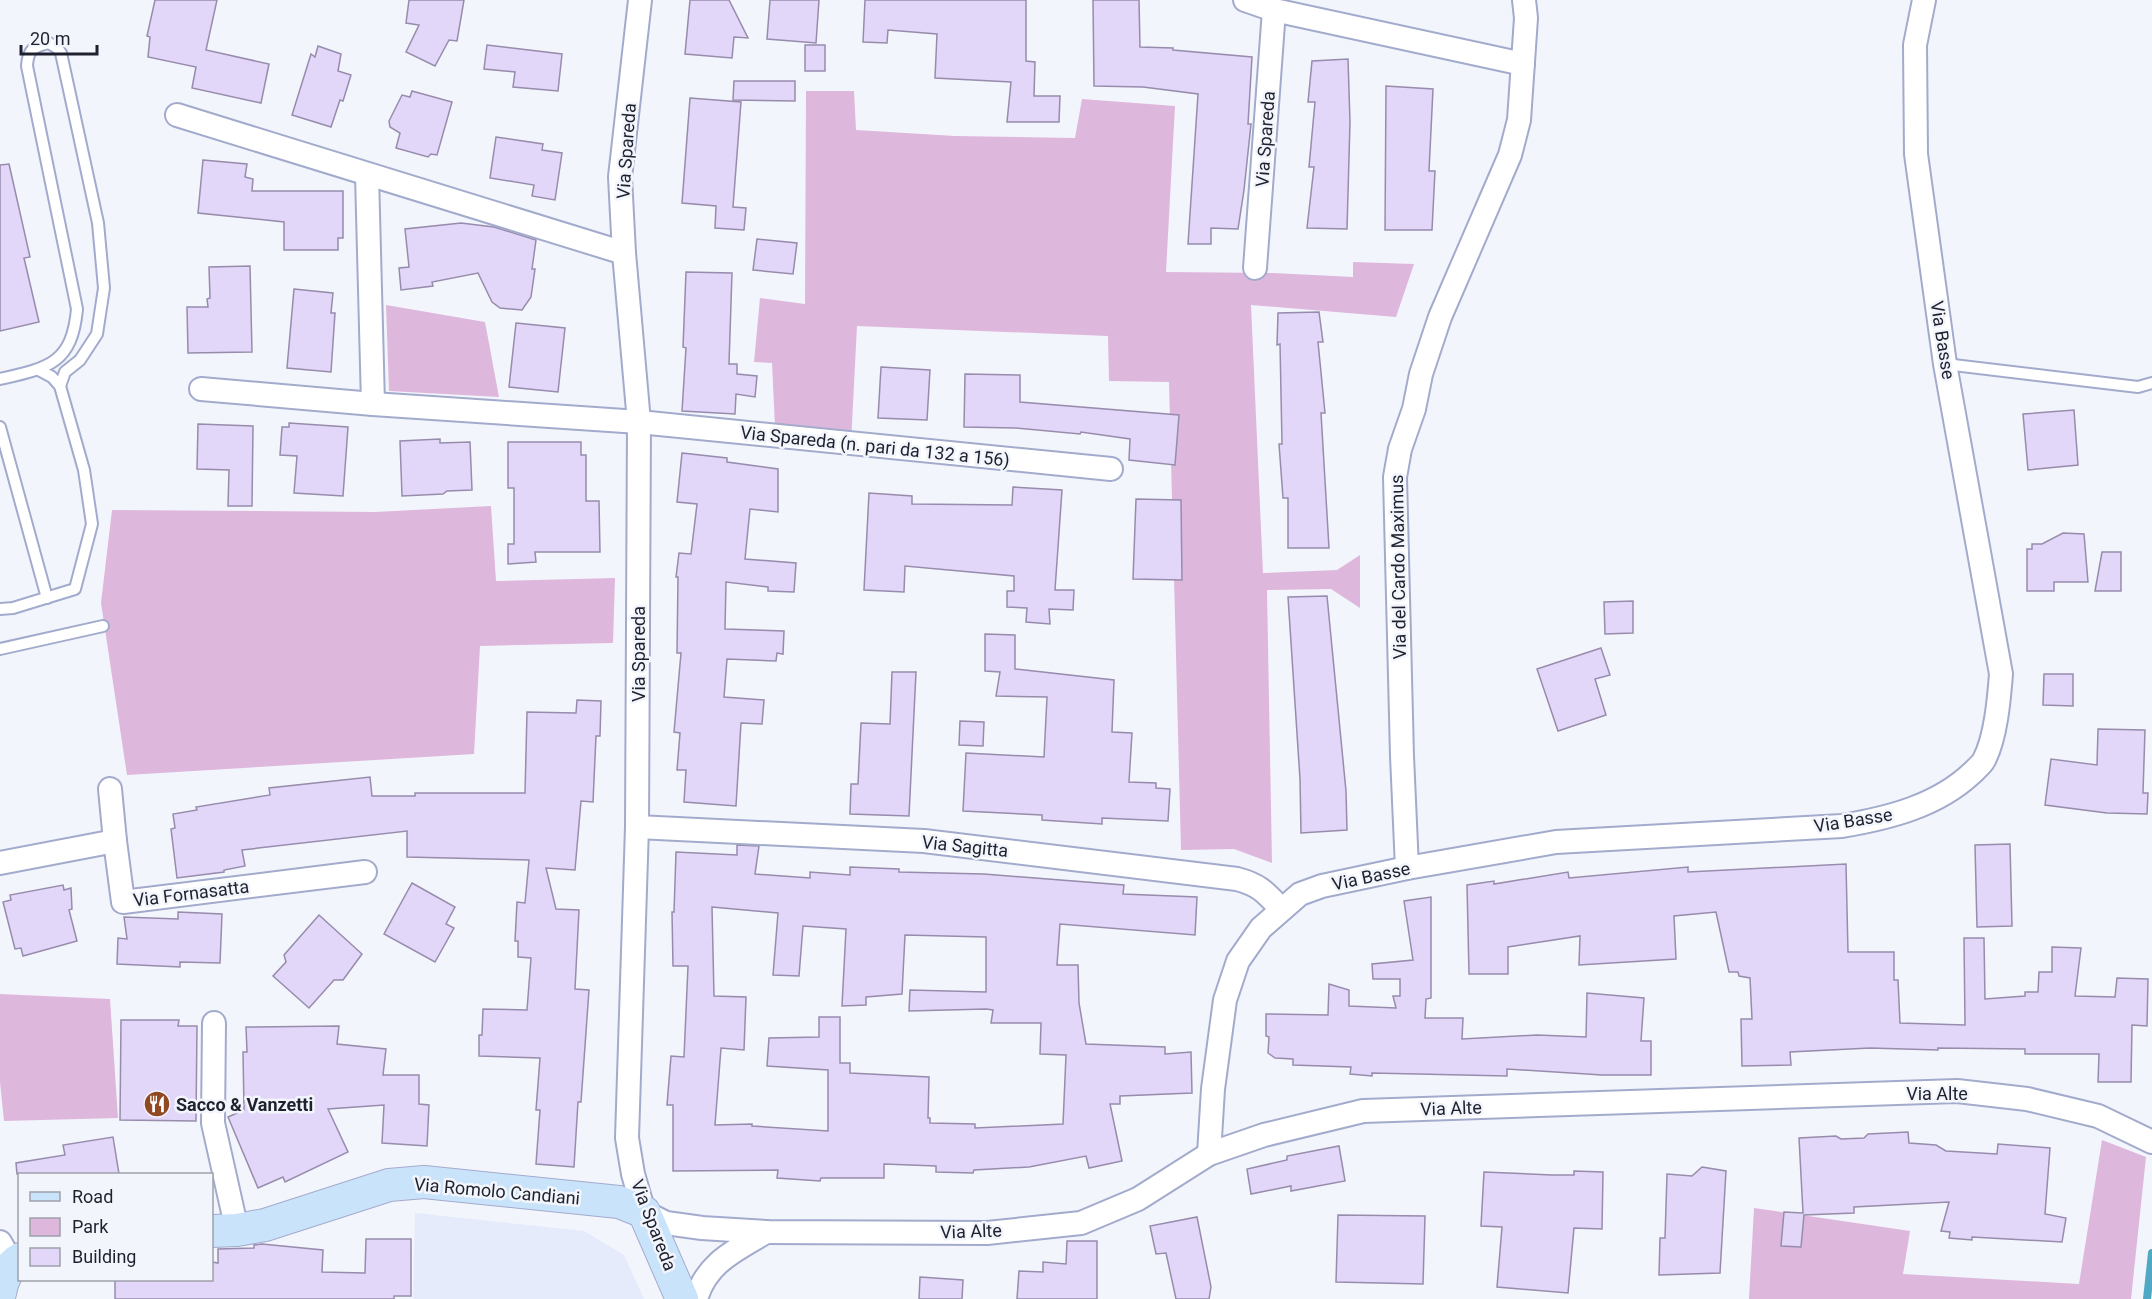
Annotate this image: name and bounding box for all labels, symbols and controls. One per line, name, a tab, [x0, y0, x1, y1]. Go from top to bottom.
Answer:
scale bar	[21, 18, 98, 56]
text: 20 m	[30, 28, 70, 49]
street label: Via Spareda	[1251, 90, 1279, 188]
street label: Via Spareda	[612, 102, 640, 200]
street label: Via Basse	[1926, 299, 1960, 381]
street label: Via Spareda (n. pari da 132 a 156)	[739, 421, 1011, 472]
street label: Via del Cardo Maximus	[1386, 474, 1410, 660]
street label: Via Spareda	[628, 606, 649, 702]
street label: Via Basse	[1812, 803, 1894, 837]
street label: Via Sagitta	[921, 831, 1009, 861]
street label: Via Basse	[1330, 857, 1412, 895]
street label: Via Fornasatta	[132, 875, 250, 911]
street label: Via Alte	[1906, 1083, 1968, 1104]
restaurant icon: Sacco & Vanzetti	[142, 1089, 172, 1119]
place label: Sacco & Vanzetti	[176, 1094, 313, 1115]
street label: Via Alte	[1420, 1096, 1482, 1120]
legend	[18, 1173, 213, 1281]
street label: Via Romolo Candiani	[413, 1173, 581, 1209]
street label: Via Spareda	[627, 1176, 681, 1274]
text: Road	[72, 1186, 113, 1207]
text: Park	[72, 1216, 109, 1237]
street label: Via Alte	[940, 1219, 1002, 1243]
text: Building	[72, 1246, 136, 1267]

